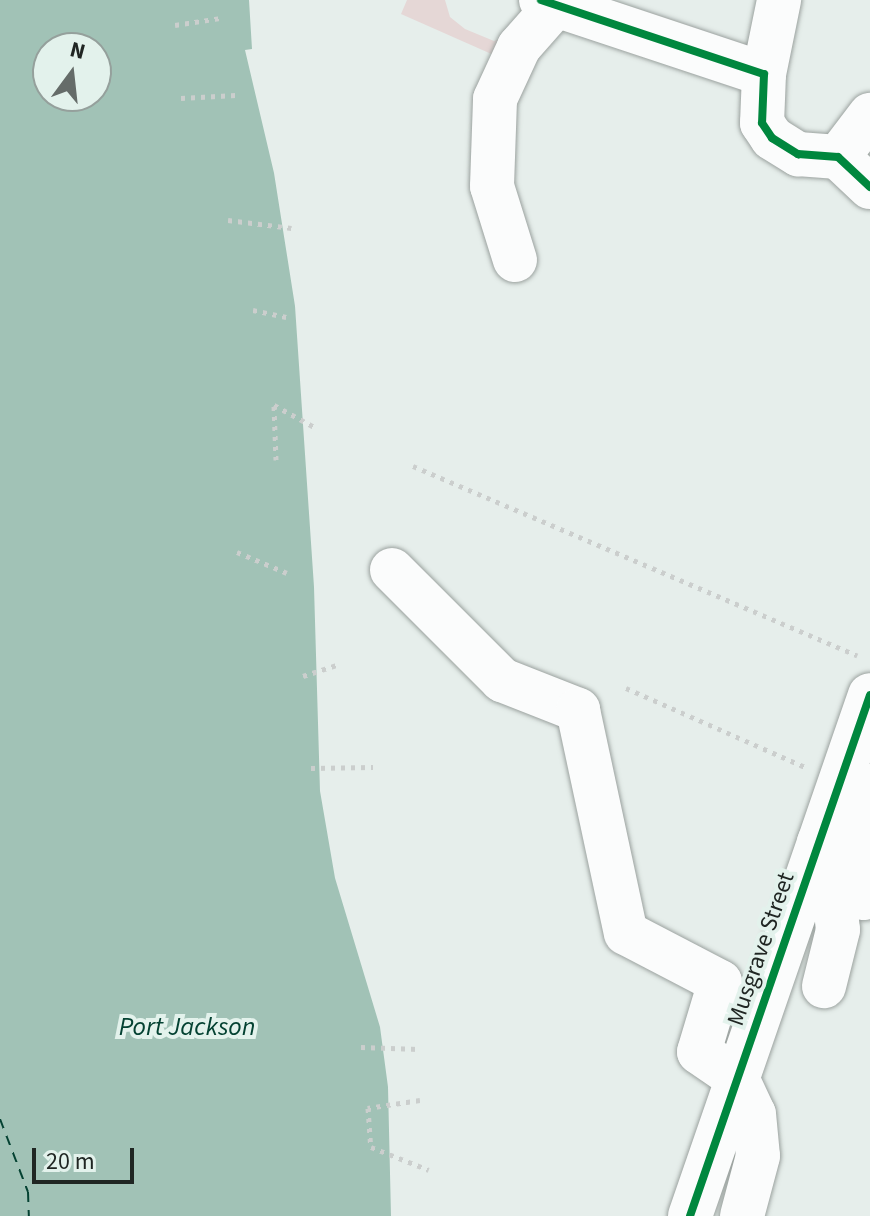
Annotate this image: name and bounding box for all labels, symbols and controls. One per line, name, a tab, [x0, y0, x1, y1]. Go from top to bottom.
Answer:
north arrow	[32, 32, 112, 112]
text: N	[66, 33, 89, 68]
street label: Musgrave Street	[721, 868, 801, 1030]
water label: Port Jackson	[119, 1011, 255, 1043]
scale bar	[36, 1132, 138, 1182]
text: 20 m	[46, 1144, 95, 1179]

